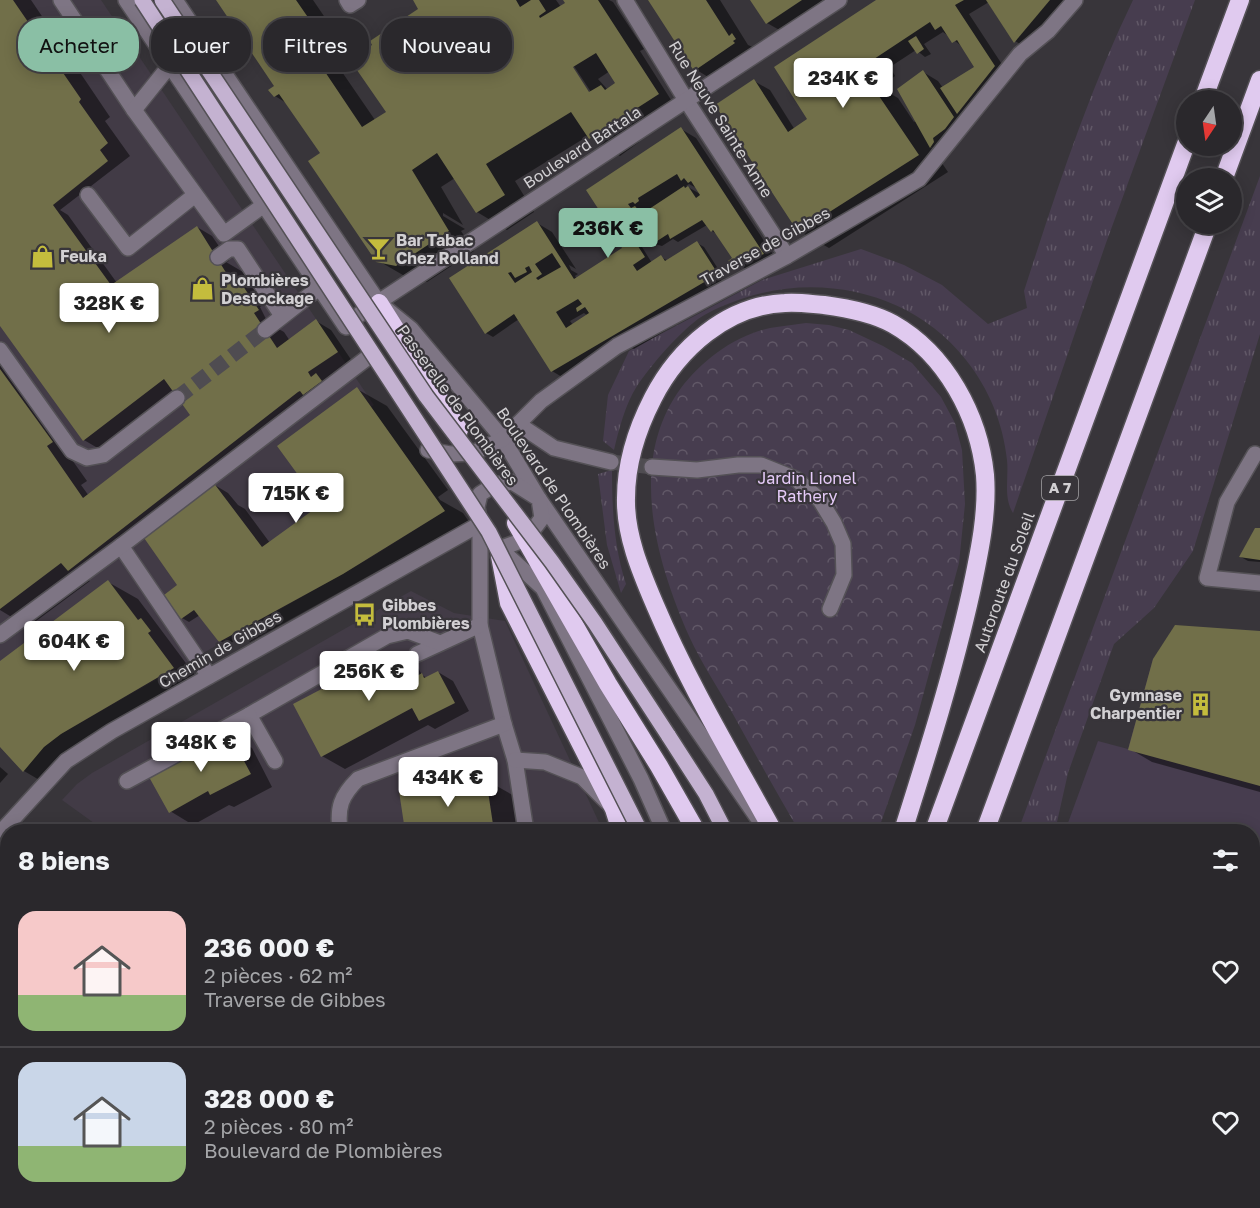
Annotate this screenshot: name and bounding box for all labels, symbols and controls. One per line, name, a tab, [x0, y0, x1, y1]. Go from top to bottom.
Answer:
chip: Acheter	[18, 18, 139, 72]
chip: Louer	[151, 18, 251, 72]
chip: Filtres	[263, 18, 369, 72]
chip: Nouveau	[381, 18, 512, 72]
street label: Rue Neuve Sainte-Anne	[664, 37, 778, 201]
pin: 234K €	[794, 58, 892, 109]
text: 234K €	[808, 65, 878, 89]
north arrow	[1176, 90, 1242, 156]
map controls	[1176, 90, 1242, 234]
street label: Boulevard Battala	[519, 101, 645, 193]
button: layers	[1176, 168, 1242, 234]
street label: Traverse de Gibbes	[697, 202, 833, 290]
pin: 236K €	[559, 208, 657, 259]
text: 236K €	[573, 215, 643, 239]
place label: Bar Tabac Chez Rolland	[396, 230, 499, 268]
bar icon: Bar Tabac Chez Rolland	[365, 236, 391, 262]
shop icon: Feuka	[29, 243, 55, 269]
place label: Feuka	[60, 246, 107, 266]
place label: Plombières Destockage	[221, 270, 314, 308]
shop icon: Plombières Destockage	[190, 276, 216, 302]
pin: 328K €	[60, 283, 158, 334]
text: 328K €	[74, 290, 144, 314]
street label: Passerelle de Plombières	[393, 321, 523, 489]
street label: Boulevard de Plombières	[492, 403, 616, 573]
park label: Jardin Lionel Rathery	[757, 468, 857, 506]
pin: 715K €	[247, 473, 345, 524]
road number: A 7	[1042, 476, 1078, 500]
text: 715K €	[263, 480, 330, 504]
street label: Autoroute du Soleil	[969, 509, 1039, 655]
place label: Gibbes Plombières	[382, 595, 470, 633]
bus stop icon: Gibbes Plombières	[351, 601, 377, 627]
street label: Chemin de Gibbes	[155, 606, 285, 692]
pin: 604K €	[25, 621, 123, 672]
text: 604K €	[38, 628, 110, 652]
pin: 256K €	[320, 651, 418, 702]
text: 256K €	[334, 658, 404, 682]
place label: Gymnase Charpentier	[1090, 685, 1182, 723]
building icon: Gymnase Charpentier	[1187, 691, 1213, 717]
pin: 348K €	[152, 722, 250, 773]
text: 348K €	[165, 729, 237, 753]
pin: 434K €	[399, 757, 497, 808]
text: 434K €	[413, 764, 483, 788]
icon: filters	[1209, 844, 1242, 877]
text: 8 biens	[18, 845, 110, 876]
text: 236 000 €	[204, 932, 334, 963]
icon: home	[66, 935, 138, 1007]
icon: heart	[1209, 955, 1242, 988]
text: 2 pièces · 62 m²	[204, 963, 353, 987]
text: Traverse de Gibbes	[204, 987, 386, 1011]
text: 328 000 €	[204, 1083, 334, 1114]
icon: home	[66, 1086, 138, 1158]
icon: heart	[1209, 1106, 1242, 1139]
text: 2 pièces · 80 m²	[204, 1114, 353, 1138]
text: Boulevard de Plombières	[204, 1138, 443, 1162]

